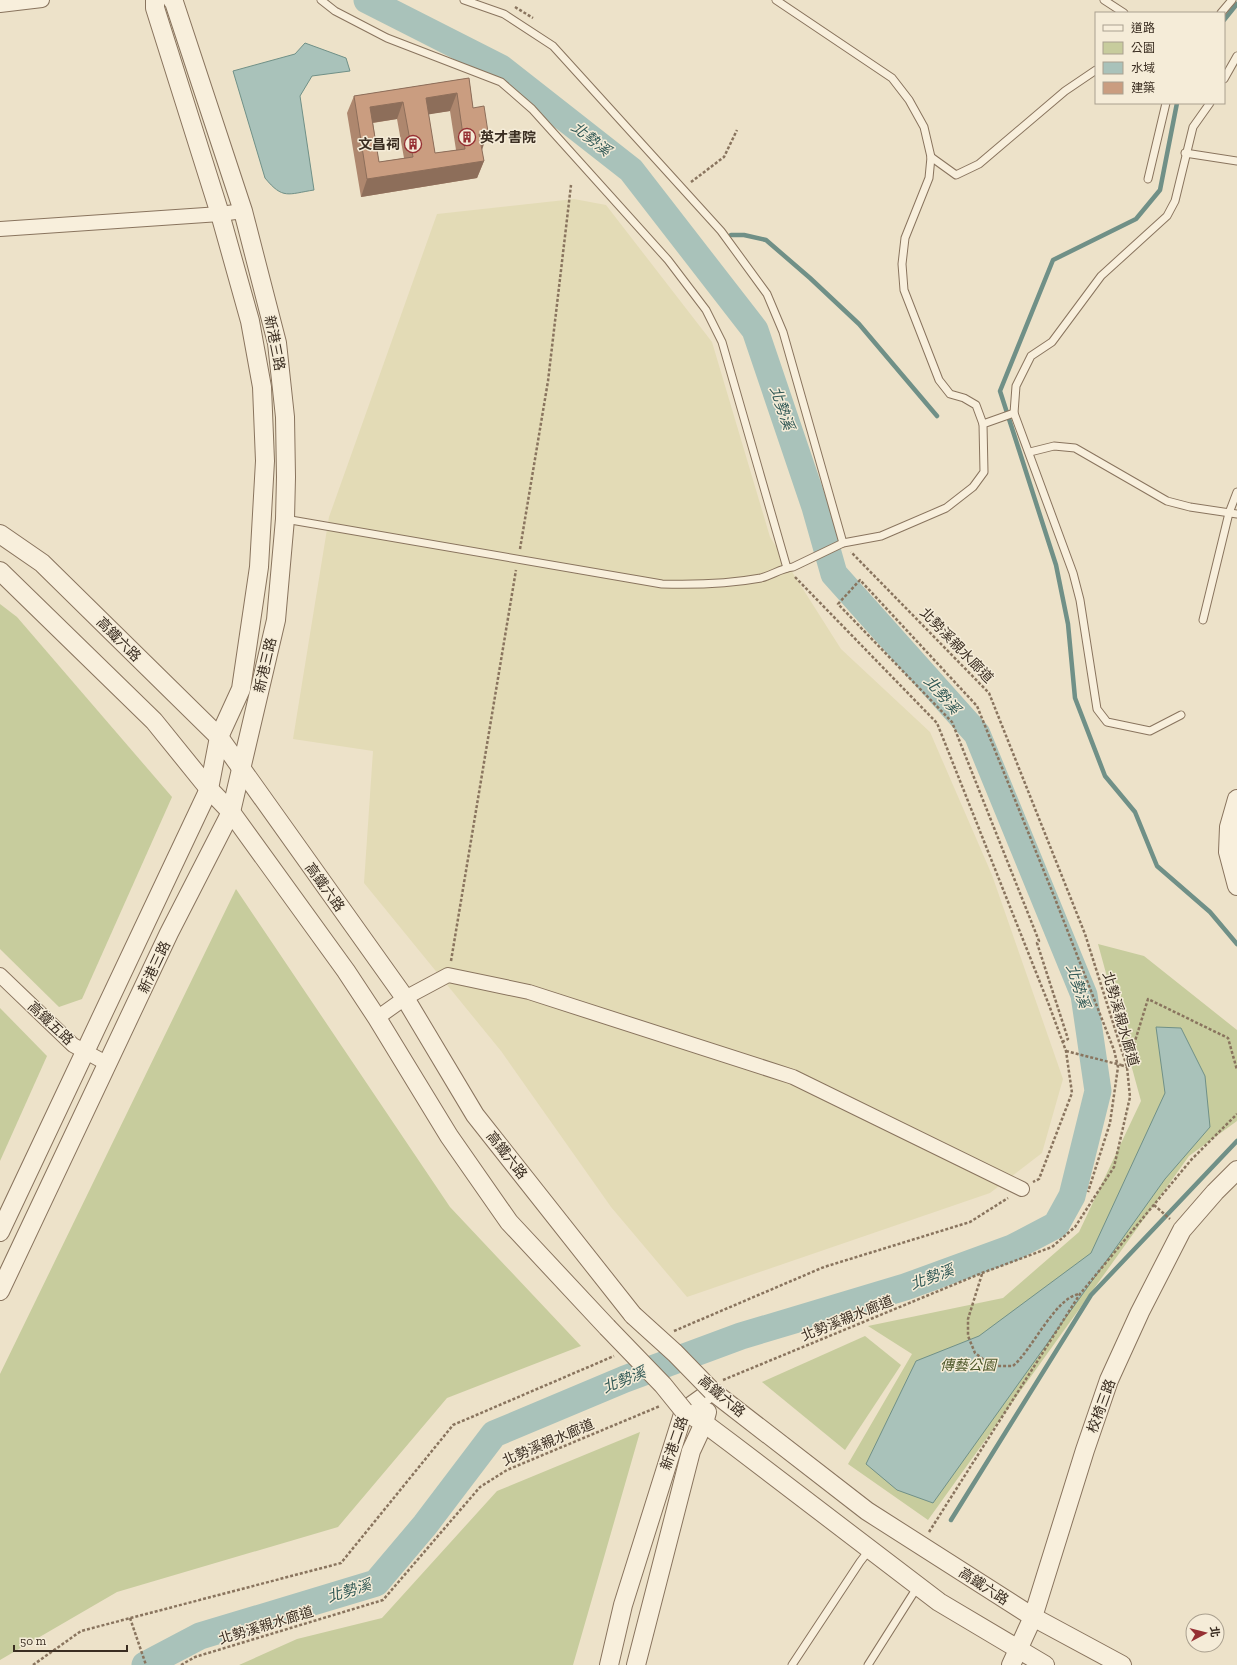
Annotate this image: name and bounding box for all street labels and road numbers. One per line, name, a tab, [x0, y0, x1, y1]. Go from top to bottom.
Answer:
street label: 新港三路	[261, 314, 288, 372]
street label: 北勢溪親水廊道	[916, 604, 997, 686]
street label: 高鐵六路	[93, 614, 144, 665]
street label: 新港三路	[251, 636, 280, 694]
street label: 高鐵六路	[301, 860, 348, 915]
street label: 新港三路	[135, 938, 174, 996]
street label: 北勢溪親水廊道	[1099, 970, 1142, 1069]
street label: 高鐵五路	[24, 998, 77, 1049]
street label: 高鐵六路	[483, 1128, 531, 1183]
street label: 北勢溪親水廊道	[799, 1292, 896, 1345]
street label: 高鐵六路	[695, 1372, 749, 1421]
street label: 校椅三路	[1084, 1377, 1119, 1435]
street label: 新港二路	[657, 1414, 692, 1472]
street label: 北勢溪親水廊道	[500, 1415, 597, 1469]
street label: 高鐵六路	[956, 1564, 1012, 1609]
street label: 北勢溪親水廊道	[217, 1603, 315, 1648]

